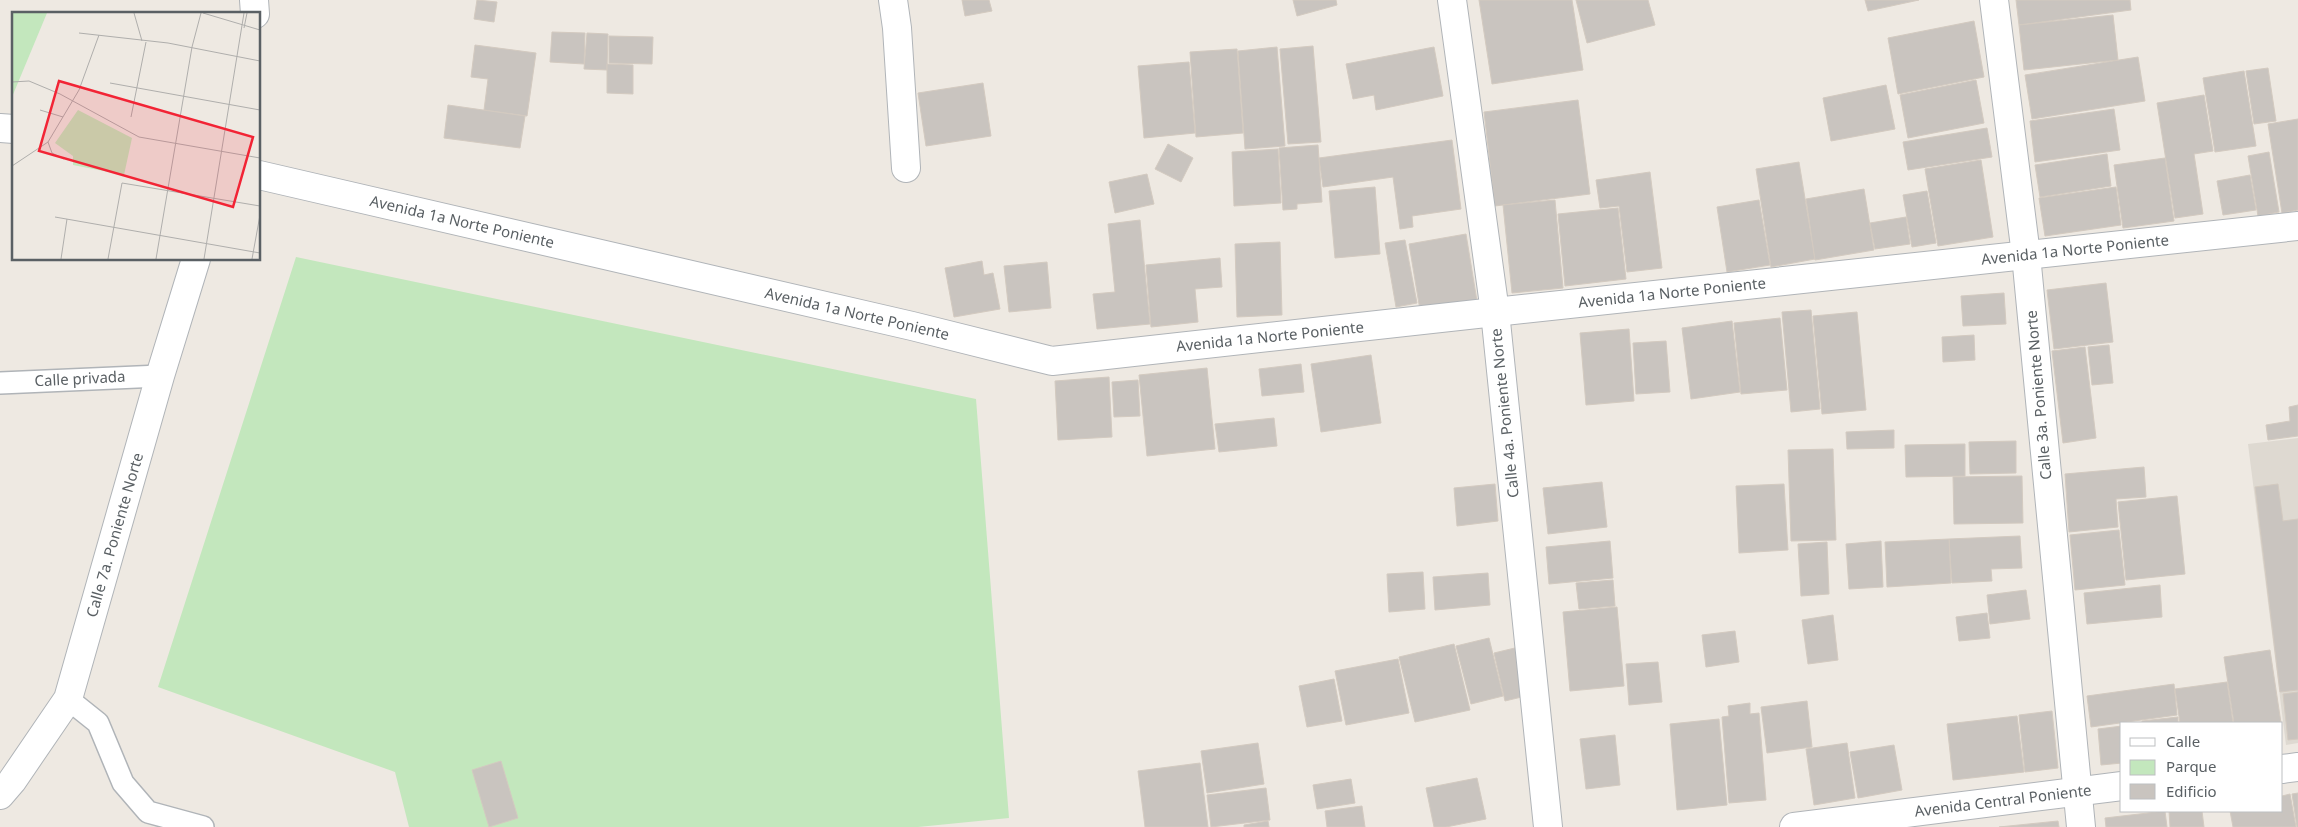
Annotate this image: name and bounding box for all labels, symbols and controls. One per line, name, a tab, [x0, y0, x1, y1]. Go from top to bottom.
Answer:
inset map	[12, 12, 260, 260]
street label: Avenida 1a Norte Poniente	[368, 190, 556, 252]
street label: Avenida 1a Norte Poniente	[1980, 229, 2170, 269]
street label: Avenida 1a Norte Poniente	[1577, 272, 1767, 312]
street label: Avenida 1a Norte Poniente	[763, 282, 951, 344]
street label: Calle 3a. Poniente Norte	[2021, 309, 2055, 481]
street label: Avenida 1a Norte Poniente	[1175, 316, 1365, 356]
street label: Calle 4a. Poniente Norte	[1485, 327, 1523, 499]
street label: Calle privada	[34, 366, 126, 390]
street label: Calle 7a. Poniente Norte	[81, 450, 147, 619]
legend	[2120, 722, 2283, 812]
text: Calle	[2166, 731, 2200, 751]
text: Parque	[2166, 756, 2216, 776]
street label: Avenida Central Poniente	[1913, 779, 2092, 821]
text: Edificio	[2166, 781, 2217, 801]

